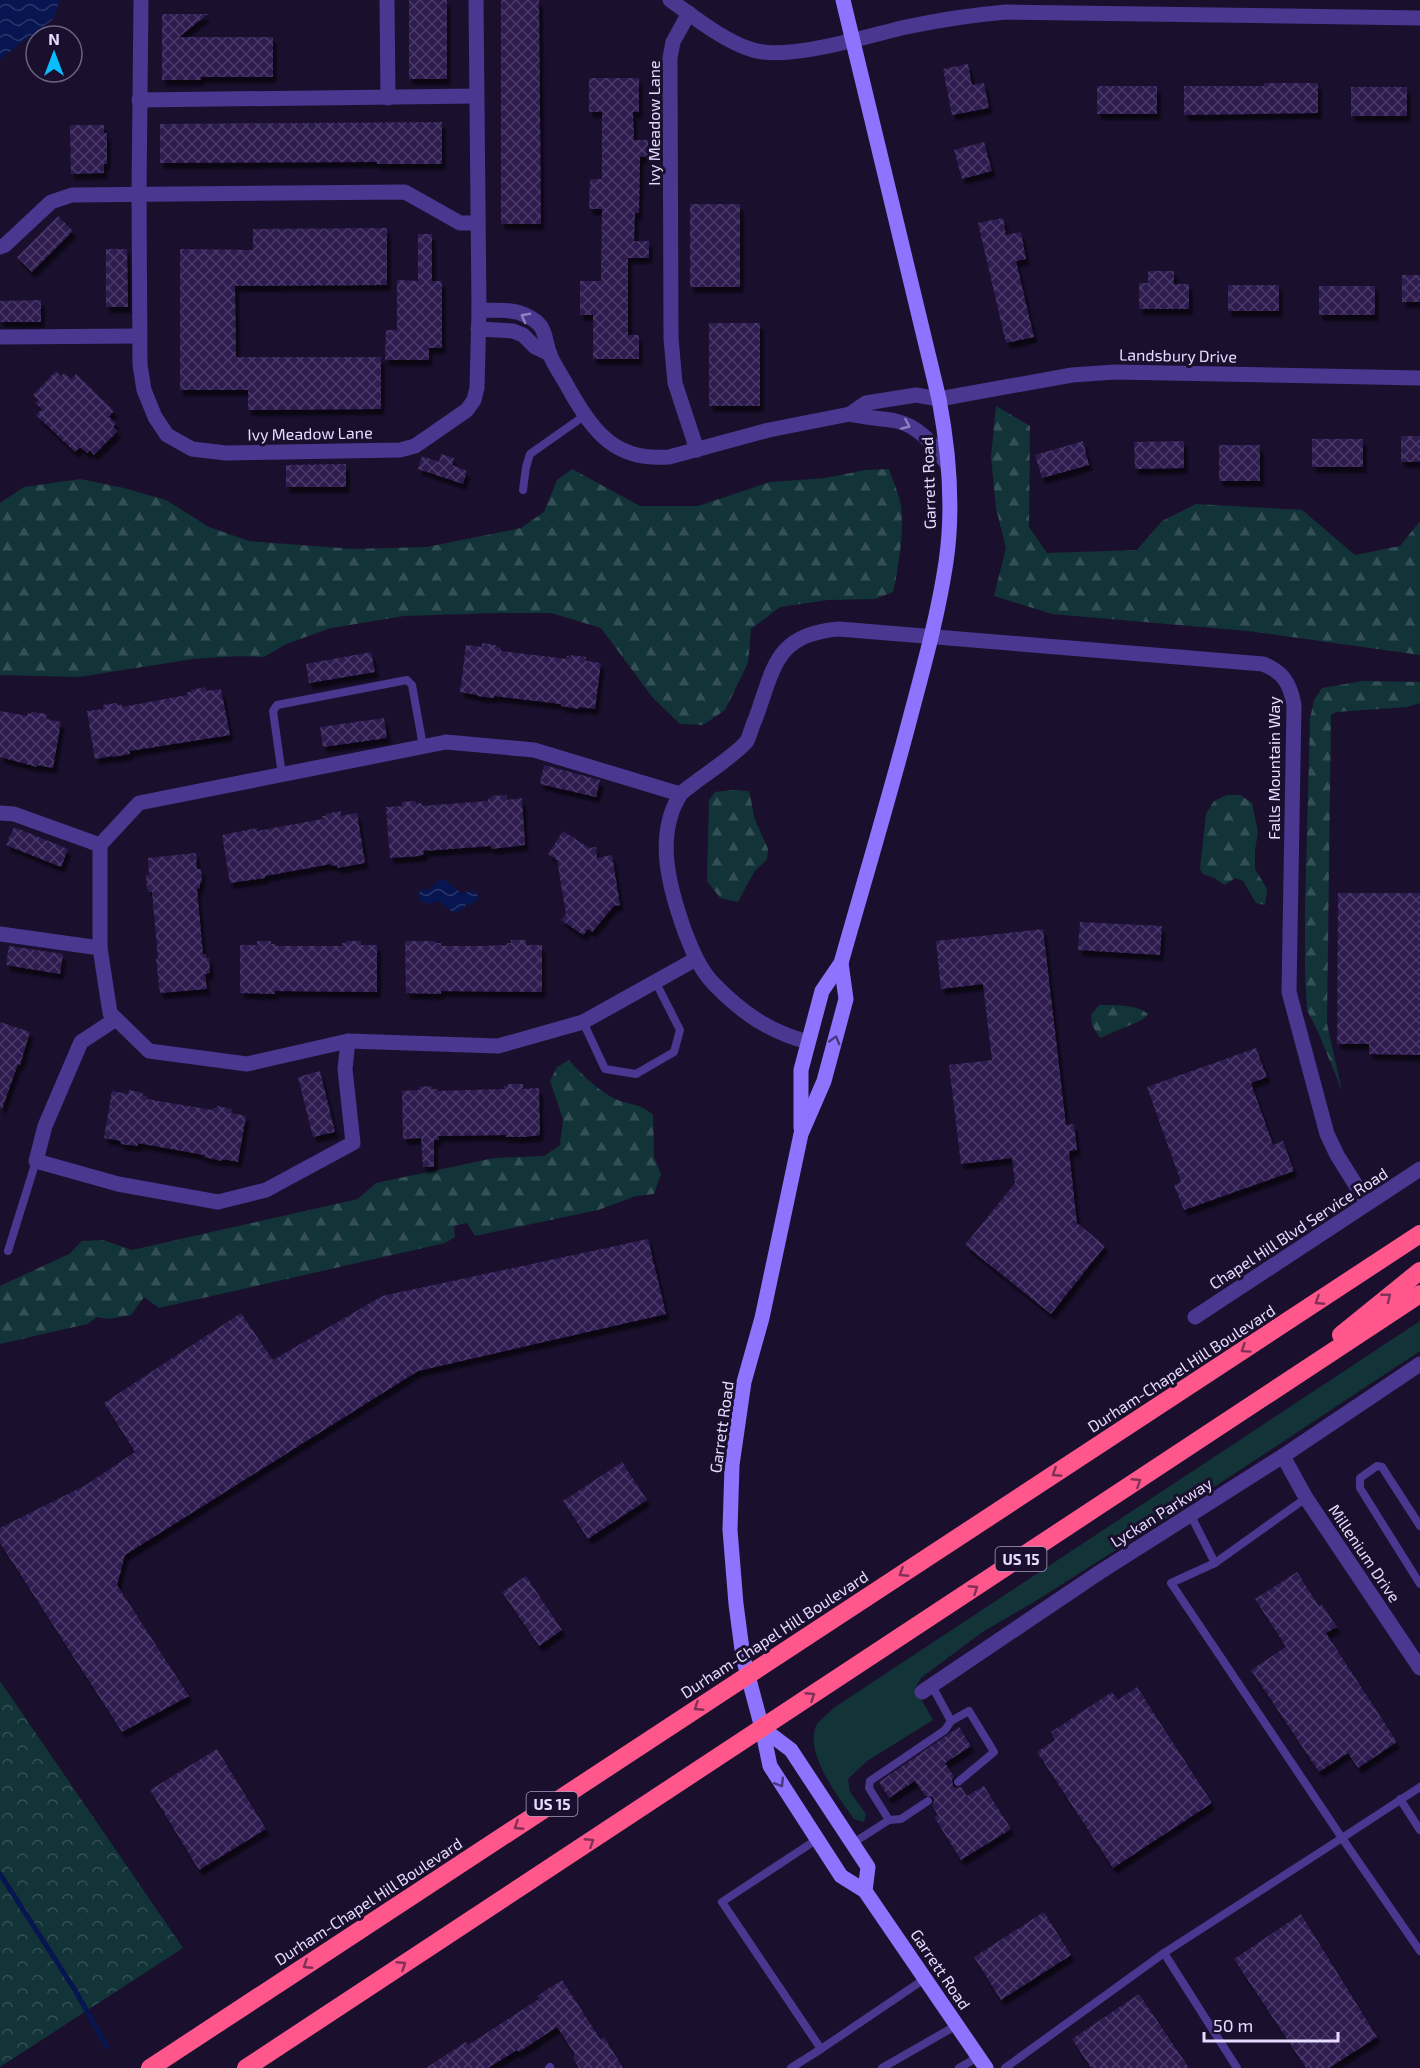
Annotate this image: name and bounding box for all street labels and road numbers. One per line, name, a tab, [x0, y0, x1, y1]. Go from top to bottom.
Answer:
street label: Ivy Meadow Lane	[644, 60, 663, 186]
street label: Landsbury Drive	[1119, 344, 1237, 366]
street label: Ivy Meadow Lane	[247, 422, 373, 444]
street label: Garrett Road	[917, 436, 939, 530]
street label: Falls Mountain Way	[1264, 696, 1283, 840]
street label: Chapel Hill Blvd Service Road	[1205, 1163, 1391, 1293]
street label: Durham-Chapel Hill Boulevard	[1084, 1300, 1278, 1436]
street label: Garrett Road	[705, 1380, 737, 1474]
street label: Lyckan Parkway	[1107, 1473, 1216, 1551]
street label: Millenium Drive	[1325, 1500, 1405, 1606]
road number: US 15	[996, 1547, 1046, 1571]
street label: Durham-Chapel Hill Boulevard	[677, 1566, 871, 1702]
road number: US 15	[526, 1792, 578, 1816]
street label: Durham-Chapel Hill Boulevard	[271, 1833, 465, 1969]
street label: Garrett Road	[907, 1925, 975, 2013]

